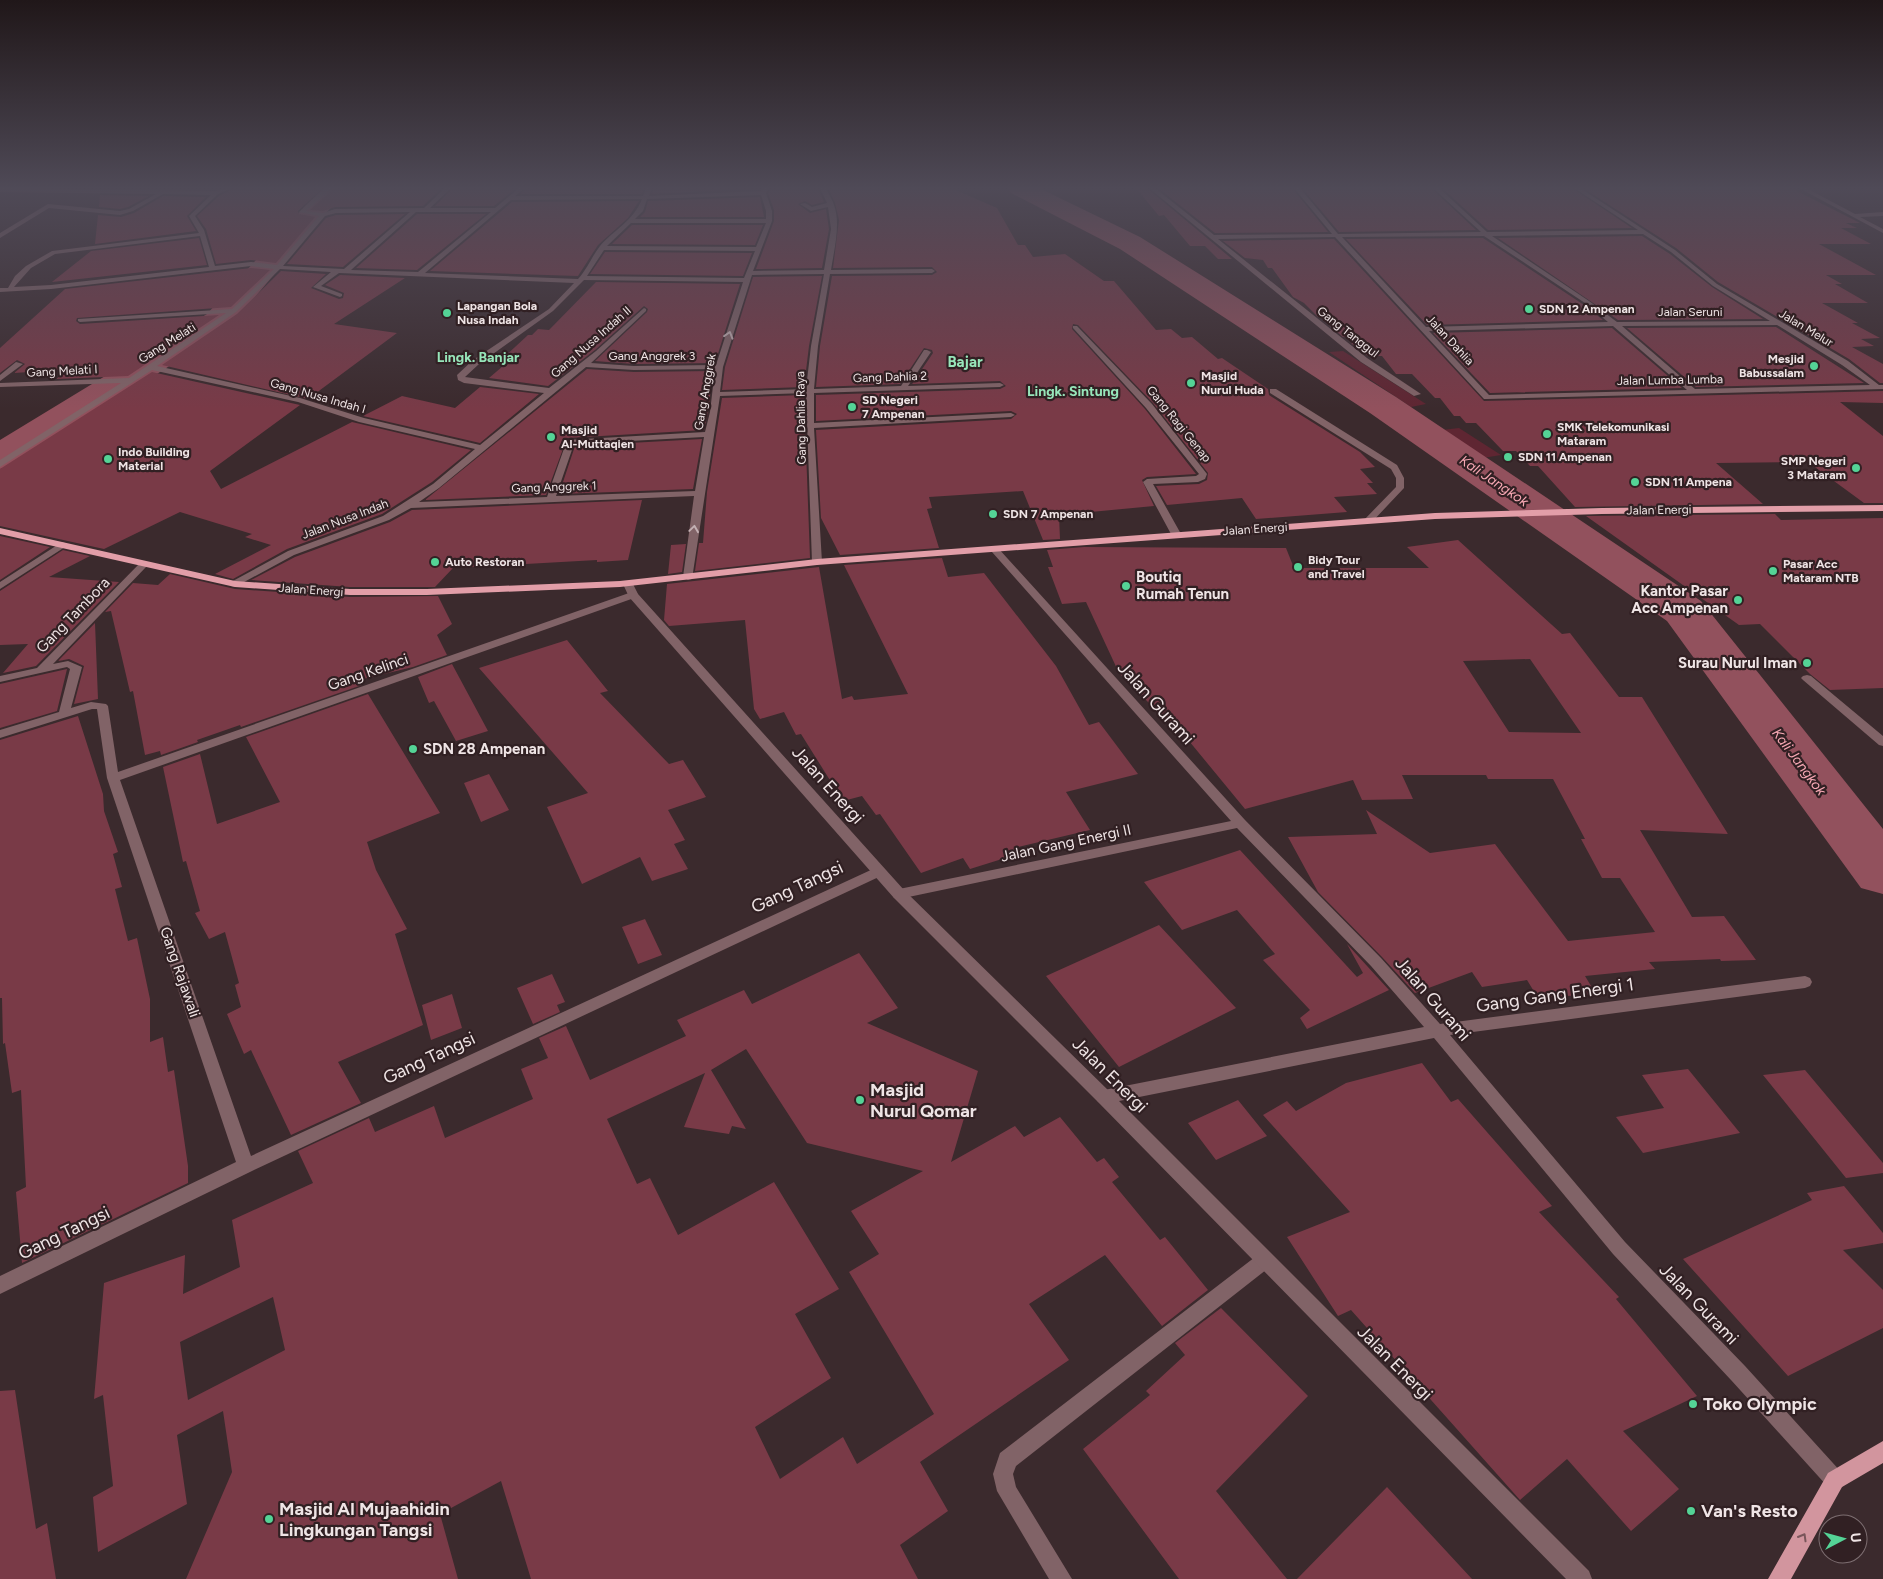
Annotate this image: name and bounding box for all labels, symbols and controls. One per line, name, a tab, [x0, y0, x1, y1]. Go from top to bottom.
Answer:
place label: Lapangan Bola Nusa Indah	[457, 299, 537, 327]
place label: SDN 12 Ampenan	[1539, 302, 1635, 316]
street label: Gang Nusa Indah II	[548, 303, 634, 381]
marker: SDN 12 Ampenan	[1523, 303, 1535, 315]
street label: Gang Tanggul	[1315, 304, 1381, 360]
street label: Jalan Seruni	[1658, 305, 1722, 319]
street label: Jalan Melur	[1776, 306, 1836, 350]
marker: Lapangan Bola Nusa Indah	[441, 307, 453, 319]
street label: Jalan Dahlia	[1423, 312, 1477, 368]
street label: Gang Melati	[136, 320, 198, 366]
one-way arrow	[723, 331, 733, 340]
district label: Lingk. Banjar	[437, 349, 520, 366]
street label: Gang Anggrek 3	[609, 349, 695, 363]
place label: Mesjid Babussalam	[1739, 352, 1804, 380]
street label: Gang Anggrek	[691, 353, 719, 431]
district label: Bajar	[947, 353, 983, 371]
marker: Mesjid Babussalam	[1808, 360, 1820, 372]
street label: Gang Melati I	[26, 362, 98, 380]
street label: Gang Dahlia 2	[853, 369, 927, 385]
place label: Masjid Nurul Huda	[1201, 369, 1264, 397]
street label: Gang Dahlia Raya	[793, 371, 809, 465]
street label: Jalan Lumba Lumba	[1617, 372, 1723, 388]
street label: Gang Nusa Indah I	[269, 376, 367, 416]
marker: Masjid Nurul Huda	[1185, 377, 1197, 389]
district label: Lingk. Sintung	[1027, 383, 1119, 400]
street label: Gang Ragi Genap	[1144, 383, 1214, 465]
place label: SD Negeri 7 Ampenan	[862, 393, 925, 421]
marker: SD Negeri 7 Ampenan	[846, 401, 858, 413]
place label: SMK Telekomunikasi Mataram	[1557, 420, 1670, 448]
place label: Masjid Al-Muttaqien	[561, 423, 634, 451]
marker: SMK Telekomunikasi Mataram	[1541, 428, 1553, 440]
marker: Masjid Al-Muttaqien	[545, 431, 557, 443]
place label: Indo Building Material	[118, 445, 190, 473]
place label: SDN 11 Ampenan	[1518, 450, 1612, 464]
marker: SDN 11 Ampenan	[1502, 451, 1514, 463]
water label: Kali Jangkok	[1456, 452, 1533, 511]
marker: Indo Building Material	[102, 453, 114, 465]
place label: SMP Negeri 3 Mataram	[1781, 454, 1846, 482]
marker: SMP Negeri 3 Mataram	[1850, 462, 1862, 474]
place label: SDN 11 Ampena	[1645, 475, 1732, 489]
marker: SDN 11 Ampena	[1629, 476, 1641, 488]
street label: Gang Anggrek 1	[511, 479, 597, 495]
street label: Jalan Nusa Indah	[300, 496, 390, 542]
street label: Jalan Energi	[1626, 502, 1692, 518]
place label: SDN 7 Ampenan	[1003, 507, 1093, 521]
marker: SDN 7 Ampenan	[987, 508, 999, 520]
street label: Jalan Energi	[1222, 520, 1288, 538]
one-way arrow	[688, 525, 699, 533]
place label: Bidy Tour and Travel	[1308, 553, 1365, 581]
place label: Auto Restoran	[445, 555, 525, 569]
marker: Auto Restoran	[429, 556, 441, 568]
place label: Pasar Acc Mataram NTB	[1783, 557, 1859, 585]
marker: Bidy Tour and Travel	[1292, 561, 1304, 573]
marker: Pasar Acc Mataram NTB	[1767, 565, 1779, 577]
place label: Boutiq Rumah Tenun	[1136, 568, 1229, 603]
street label: Gang Tambora	[33, 574, 113, 656]
marker: Boutiq Rumah Tenun	[1120, 580, 1132, 592]
street label: Jalan Energi	[278, 581, 344, 599]
place label: Kantor Pasar Acc Ampenan	[1631, 582, 1728, 617]
marker: Kantor Pasar Acc Ampenan	[1732, 594, 1744, 606]
street label: Gang Kelinci	[325, 650, 411, 694]
place label: Surau Nurul Iman	[1678, 654, 1797, 672]
street label: Jalan Gurami	[1113, 657, 1199, 749]
marker: Surau Nurul Iman	[1801, 657, 1813, 669]
water label: Kali Jangkok	[1768, 725, 1830, 800]
place label: SDN 28 Ampenan	[423, 740, 545, 758]
street label: Jalan Energi	[787, 741, 869, 829]
marker: SDN 28 Ampenan	[407, 743, 419, 755]
street label: Jalan Gang Energi II	[999, 820, 1133, 866]
street label: Gang Tangsi	[747, 856, 847, 918]
street label: Gang Rajawali	[156, 924, 204, 1020]
street label: Jalan Gurami	[1390, 952, 1476, 1046]
street label: Gang Gang Energi 1	[1475, 973, 1635, 1017]
street label: Gang Tangsi	[379, 1027, 479, 1089]
street label: Jalan Energi	[1068, 1033, 1152, 1117]
place label: Masjid Nurul Qomar	[870, 1079, 977, 1122]
marker: Masjid Nurul Qomar	[854, 1094, 866, 1106]
street label: Gang Tangsi	[15, 1201, 113, 1265]
street label: Jalan Gurami	[1655, 1259, 1743, 1349]
street label: Jalan Energi	[1353, 1321, 1437, 1405]
place label: Toko Olympic	[1703, 1393, 1817, 1415]
marker: Toko Olympic	[1687, 1398, 1699, 1410]
place label: Masjid Al Mujaahidin Lingkungan Tangsi	[279, 1498, 450, 1541]
place label: Van's Resto	[1701, 1500, 1798, 1522]
marker: Van's Resto	[1685, 1505, 1697, 1517]
marker: Masjid Al Mujaahidin Lingkungan Tangsi	[263, 1513, 275, 1525]
north arrow	[1818, 1514, 1868, 1564]
text: U	[1846, 1532, 1864, 1543]
one-way arrow	[1797, 1533, 1807, 1542]

